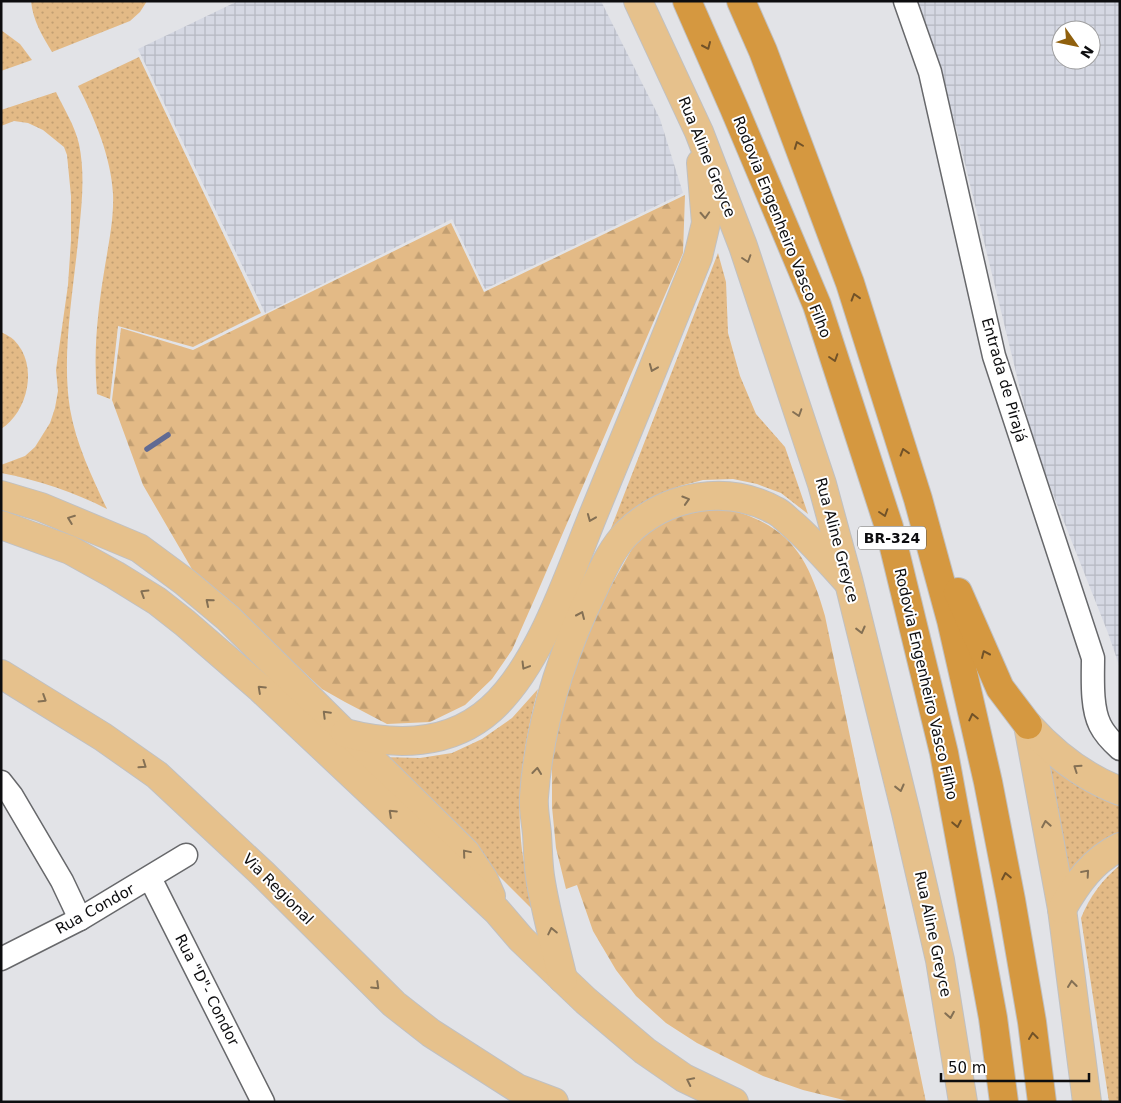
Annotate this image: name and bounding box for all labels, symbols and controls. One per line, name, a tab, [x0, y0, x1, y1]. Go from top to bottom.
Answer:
north arrow	[1051, 20, 1101, 70]
one-way arrow	[700, 41, 711, 50]
text: N	[1077, 43, 1097, 61]
street label: Rua Aline Greyce	[675, 94, 739, 220]
street label: Rodovia Engenheiro Vasco Filho	[729, 114, 835, 340]
one-way arrow	[794, 141, 804, 150]
one-way arrow	[700, 212, 710, 219]
one-way arrow	[741, 254, 751, 263]
one-way arrow	[850, 294, 860, 302]
street label: Entrada de Pirajá	[978, 316, 1030, 444]
one-way arrow	[828, 354, 838, 362]
one-way arrow	[649, 363, 659, 372]
one-way arrow	[793, 408, 803, 417]
one-way arrow	[899, 449, 909, 457]
street label: Rua Aline Greyce	[812, 476, 862, 604]
one-way arrow	[681, 496, 689, 506]
one-way arrow	[879, 508, 889, 516]
one-way arrow	[587, 513, 598, 522]
one-way arrow	[67, 514, 75, 524]
road number: BR-324	[858, 526, 926, 550]
street label: Rodovia Engenheiro Vasco Filho	[891, 566, 961, 802]
one-way arrow	[141, 590, 150, 600]
one-way arrow	[205, 598, 214, 607]
one-way arrow	[574, 611, 585, 620]
one-way arrow	[855, 626, 866, 635]
one-way arrow	[980, 650, 991, 659]
one-way arrow	[522, 661, 532, 670]
one-way arrow	[257, 686, 266, 695]
one-way arrow	[37, 693, 47, 702]
one-way arrow	[322, 711, 331, 720]
one-way arrow	[969, 712, 979, 721]
one-way arrow	[137, 759, 147, 768]
one-way arrow	[1073, 765, 1083, 774]
one-way arrow	[531, 766, 542, 774]
one-way arrow	[894, 784, 905, 793]
one-way arrow	[388, 810, 397, 819]
one-way arrow	[1042, 819, 1052, 828]
one-way arrow	[952, 820, 962, 829]
street label: Via Regional	[239, 850, 317, 928]
one-way arrow	[462, 850, 471, 859]
street label: Rua Aline Greyce	[911, 869, 955, 999]
one-way arrow	[1080, 870, 1089, 879]
one-way arrow	[1002, 871, 1012, 880]
street label: Rua Condor	[52, 880, 138, 938]
one-way arrow	[547, 927, 558, 936]
street label: Rua "D"- Condor	[171, 931, 243, 1050]
one-way arrow	[370, 980, 379, 989]
one-way arrow	[1067, 980, 1078, 988]
one-way arrow	[944, 1011, 954, 1019]
one-way arrow	[1028, 1032, 1039, 1040]
scale bar	[941, 1050, 1088, 1082]
text: 50 m	[948, 1059, 986, 1077]
one-way arrow	[686, 1077, 695, 1087]

